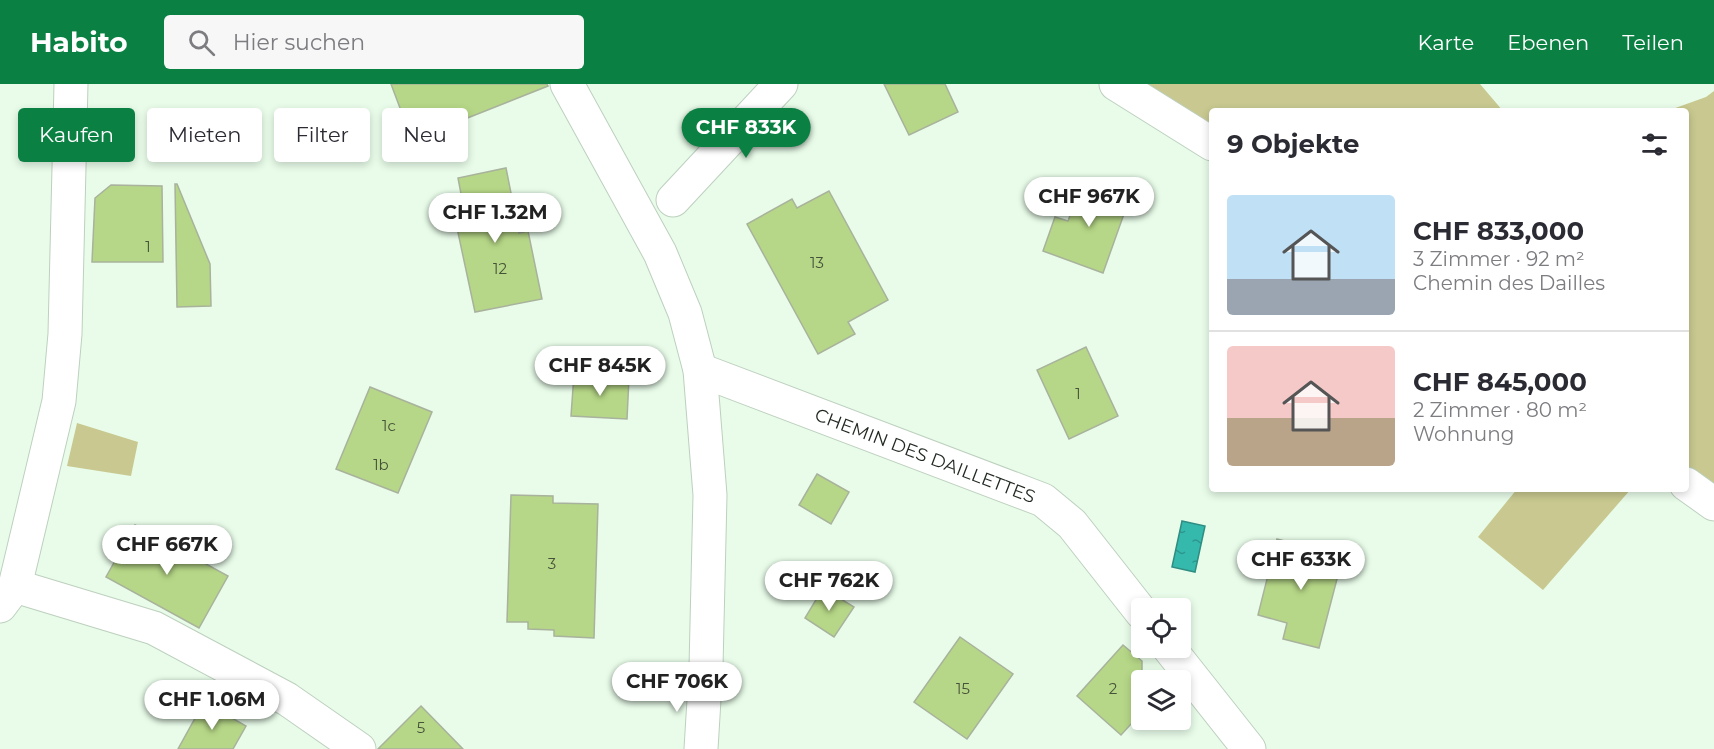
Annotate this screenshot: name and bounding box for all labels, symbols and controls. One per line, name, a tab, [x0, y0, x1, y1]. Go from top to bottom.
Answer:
search box	[164, 15, 584, 69]
text: Habito	[30, 25, 128, 59]
icon: search	[185, 26, 218, 59]
text: Hier suchen	[233, 29, 365, 56]
text: Karte	[1418, 30, 1474, 55]
text: Ebenen	[1507, 30, 1589, 55]
text: Teilen	[1622, 30, 1684, 55]
chip: Kaufen	[18, 108, 135, 162]
chip: Mieten	[147, 108, 262, 162]
chip: Filter	[274, 108, 370, 162]
chip: Neu	[382, 108, 468, 162]
pin: CHF 833K	[684, 108, 808, 159]
text: CHF 833K	[696, 115, 796, 139]
text: 9 Objekte	[1227, 128, 1359, 160]
icon: filters	[1638, 128, 1671, 161]
pin: CHF 967K	[1027, 177, 1151, 228]
text: CHF 967K	[1038, 184, 1140, 208]
pin: CHF 1.32M	[426, 193, 564, 244]
text: CHF 1.32M	[443, 200, 548, 224]
text: CHF 833,000	[1413, 215, 1584, 247]
icon: home	[1275, 219, 1347, 291]
house number: 1	[145, 237, 151, 256]
text: 3 Zimmer · 92 m²	[1413, 247, 1585, 271]
house number: 13	[810, 253, 824, 272]
house number: 12	[493, 259, 507, 278]
text: Chemin des Dailles	[1413, 271, 1605, 295]
pin: CHF 845K	[538, 346, 662, 397]
text: CHF 845K	[549, 353, 651, 377]
text: CHF 845,000	[1413, 366, 1587, 398]
icon: home	[1275, 370, 1347, 442]
house number: 1	[1075, 384, 1081, 403]
text: 2 Zimmer · 80 m²	[1413, 398, 1587, 422]
street label: CHEMIN DES DAILLETTES	[812, 404, 1038, 508]
house number: 1c	[382, 416, 396, 435]
text: Wohnung	[1413, 422, 1514, 446]
house number: 1b	[373, 455, 389, 474]
pin: CHF 667K	[105, 525, 229, 576]
text: CHF 667K	[116, 532, 218, 556]
pin: CHF 633K	[1239, 540, 1363, 591]
text: CHF 633K	[1251, 547, 1351, 571]
house number: 3	[548, 554, 556, 573]
pin: CHF 762K	[767, 561, 891, 612]
text: CHF 762K	[779, 568, 879, 592]
map controls	[1131, 598, 1191, 730]
button: locate	[1131, 598, 1191, 658]
pin: CHF 706K	[615, 662, 739, 713]
text: CHF 706K	[626, 669, 728, 693]
button: layers	[1131, 670, 1191, 730]
house number: 15	[956, 679, 970, 698]
house number: 2	[1109, 679, 1117, 698]
pin: CHF 1.06M	[143, 680, 281, 731]
text: CHF 1.06M	[158, 687, 266, 711]
house number: 5	[417, 718, 425, 737]

